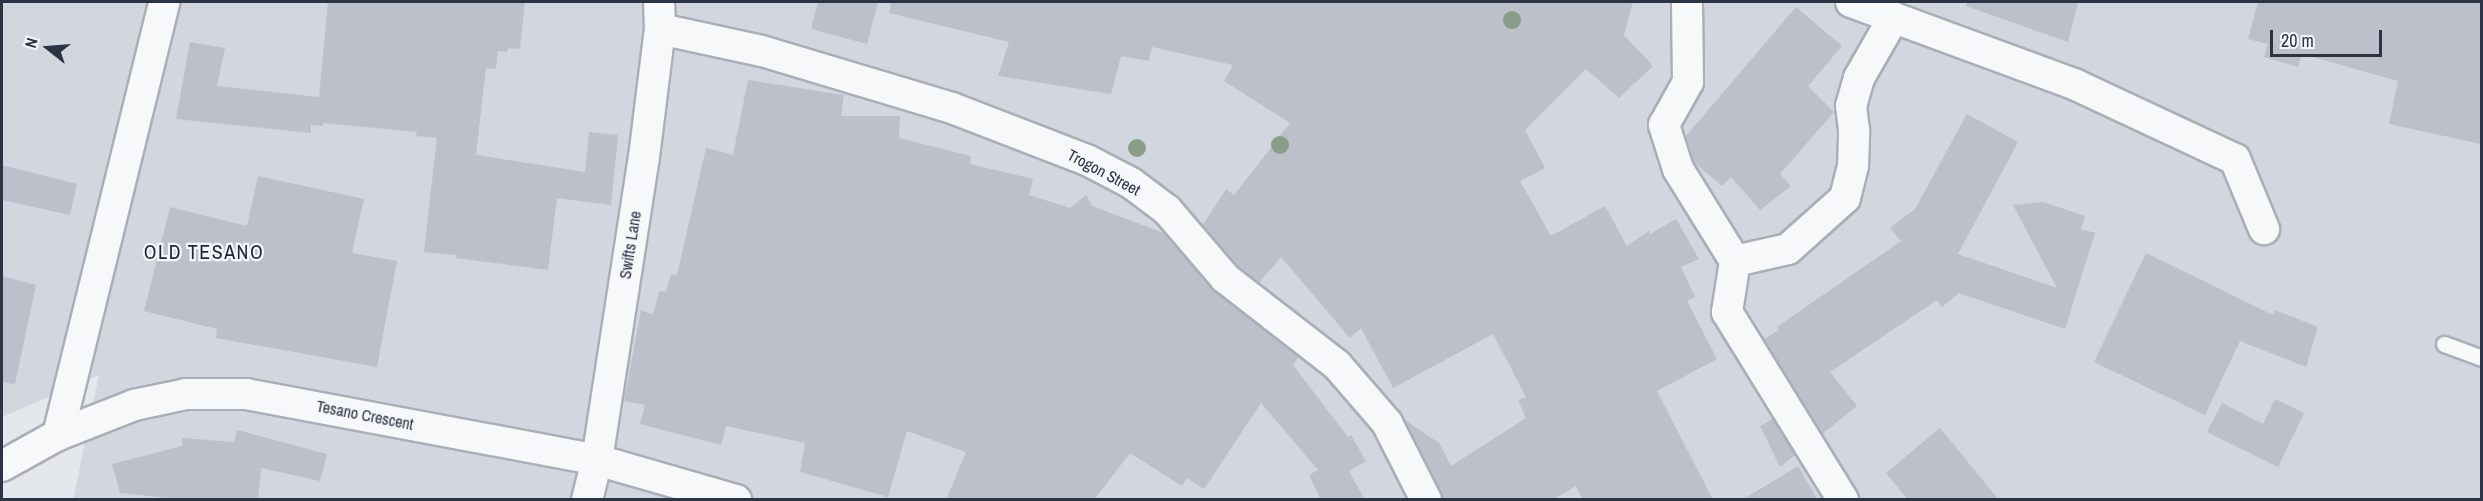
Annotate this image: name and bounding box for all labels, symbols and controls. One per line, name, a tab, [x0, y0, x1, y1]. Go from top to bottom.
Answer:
north arrow	[18, 18, 78, 78]
scale bar	[2273, 18, 2386, 56]
text: 20 m	[2281, 28, 2314, 53]
text: N	[19, 35, 43, 50]
street label: Trogon Street	[1064, 145, 1144, 199]
street label: Swifts Lane	[615, 210, 645, 280]
district label: OLD TESANO	[144, 239, 264, 263]
street label: Tesano Crescent	[315, 396, 415, 434]

